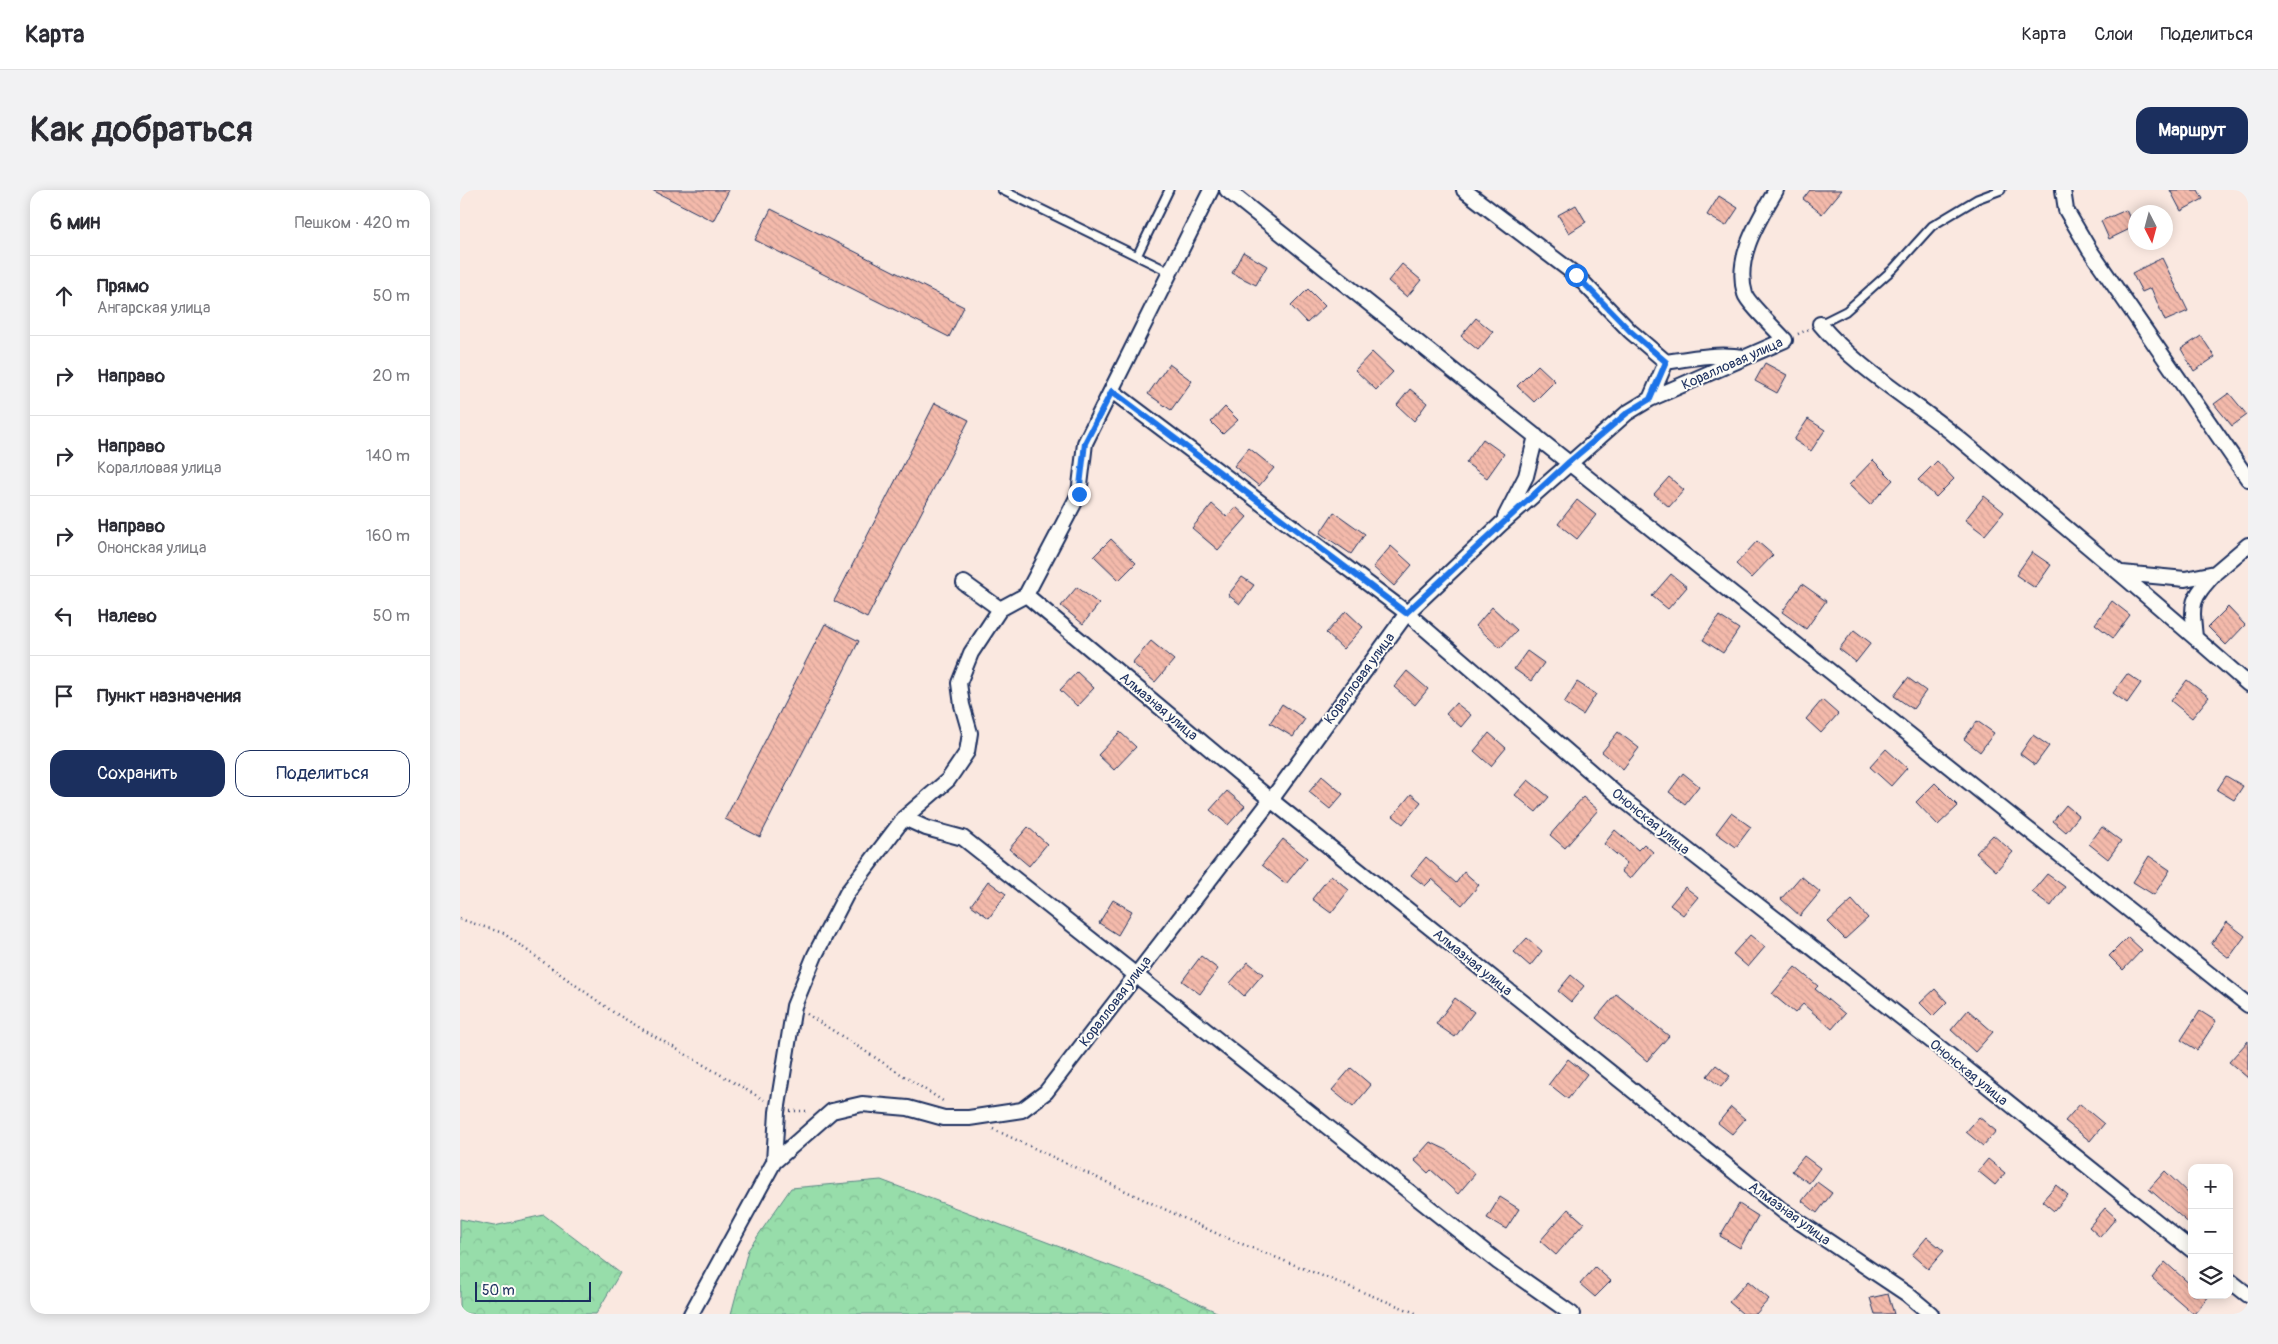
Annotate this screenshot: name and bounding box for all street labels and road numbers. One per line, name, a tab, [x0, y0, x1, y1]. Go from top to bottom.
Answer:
street label: Коралловая улица	[1679, 334, 1785, 393]
street label: Коралловая улица	[1321, 629, 1398, 727]
street label: Алмазная улица	[1116, 669, 1201, 744]
street label: Ононская улица	[1608, 785, 1693, 858]
street label: Алмазная улица	[1430, 925, 1516, 999]
street label: Коралловая улица	[1076, 953, 1155, 1050]
street label: Ононская улица	[1926, 1036, 2011, 1109]
street label: Алмазная улица	[1746, 1178, 1834, 1249]

